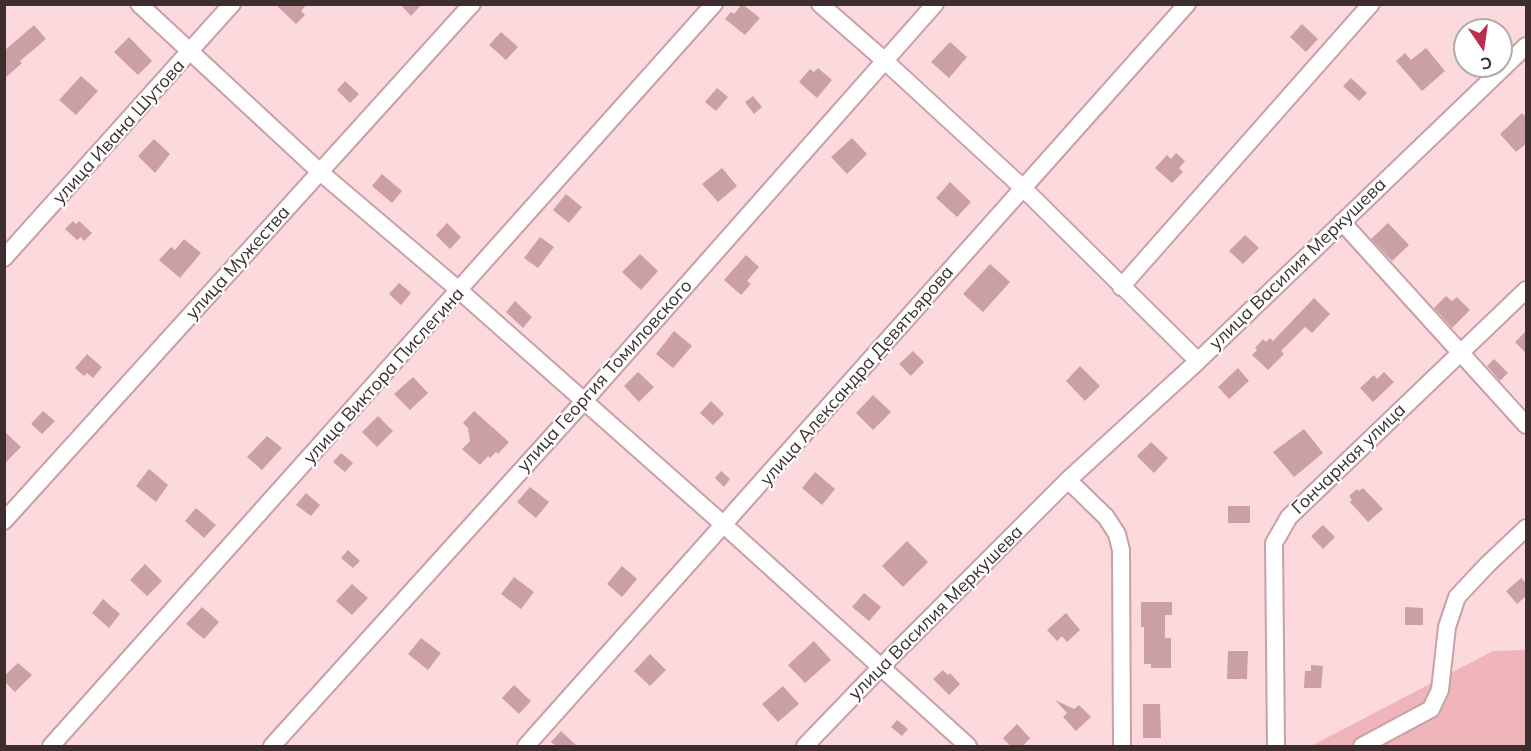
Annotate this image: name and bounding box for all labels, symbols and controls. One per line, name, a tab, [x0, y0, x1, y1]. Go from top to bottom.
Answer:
north arrow	[1453, 18, 1513, 78]
text: С	[1479, 53, 1494, 75]
street label: улица Ивана Шутова	[48, 55, 190, 209]
street label: улица Василия Меркушева	[1205, 174, 1391, 354]
street label: улица Мужества	[181, 202, 295, 324]
street label: улица Александра Девятьярова	[756, 262, 958, 490]
street label: улица Георгия Томиловского	[513, 275, 697, 477]
street label: улица Виктора Пислегина	[299, 283, 469, 469]
street label: Гончарная улица	[1288, 399, 1410, 519]
street label: улица Василия Меркушева	[844, 521, 1028, 705]

